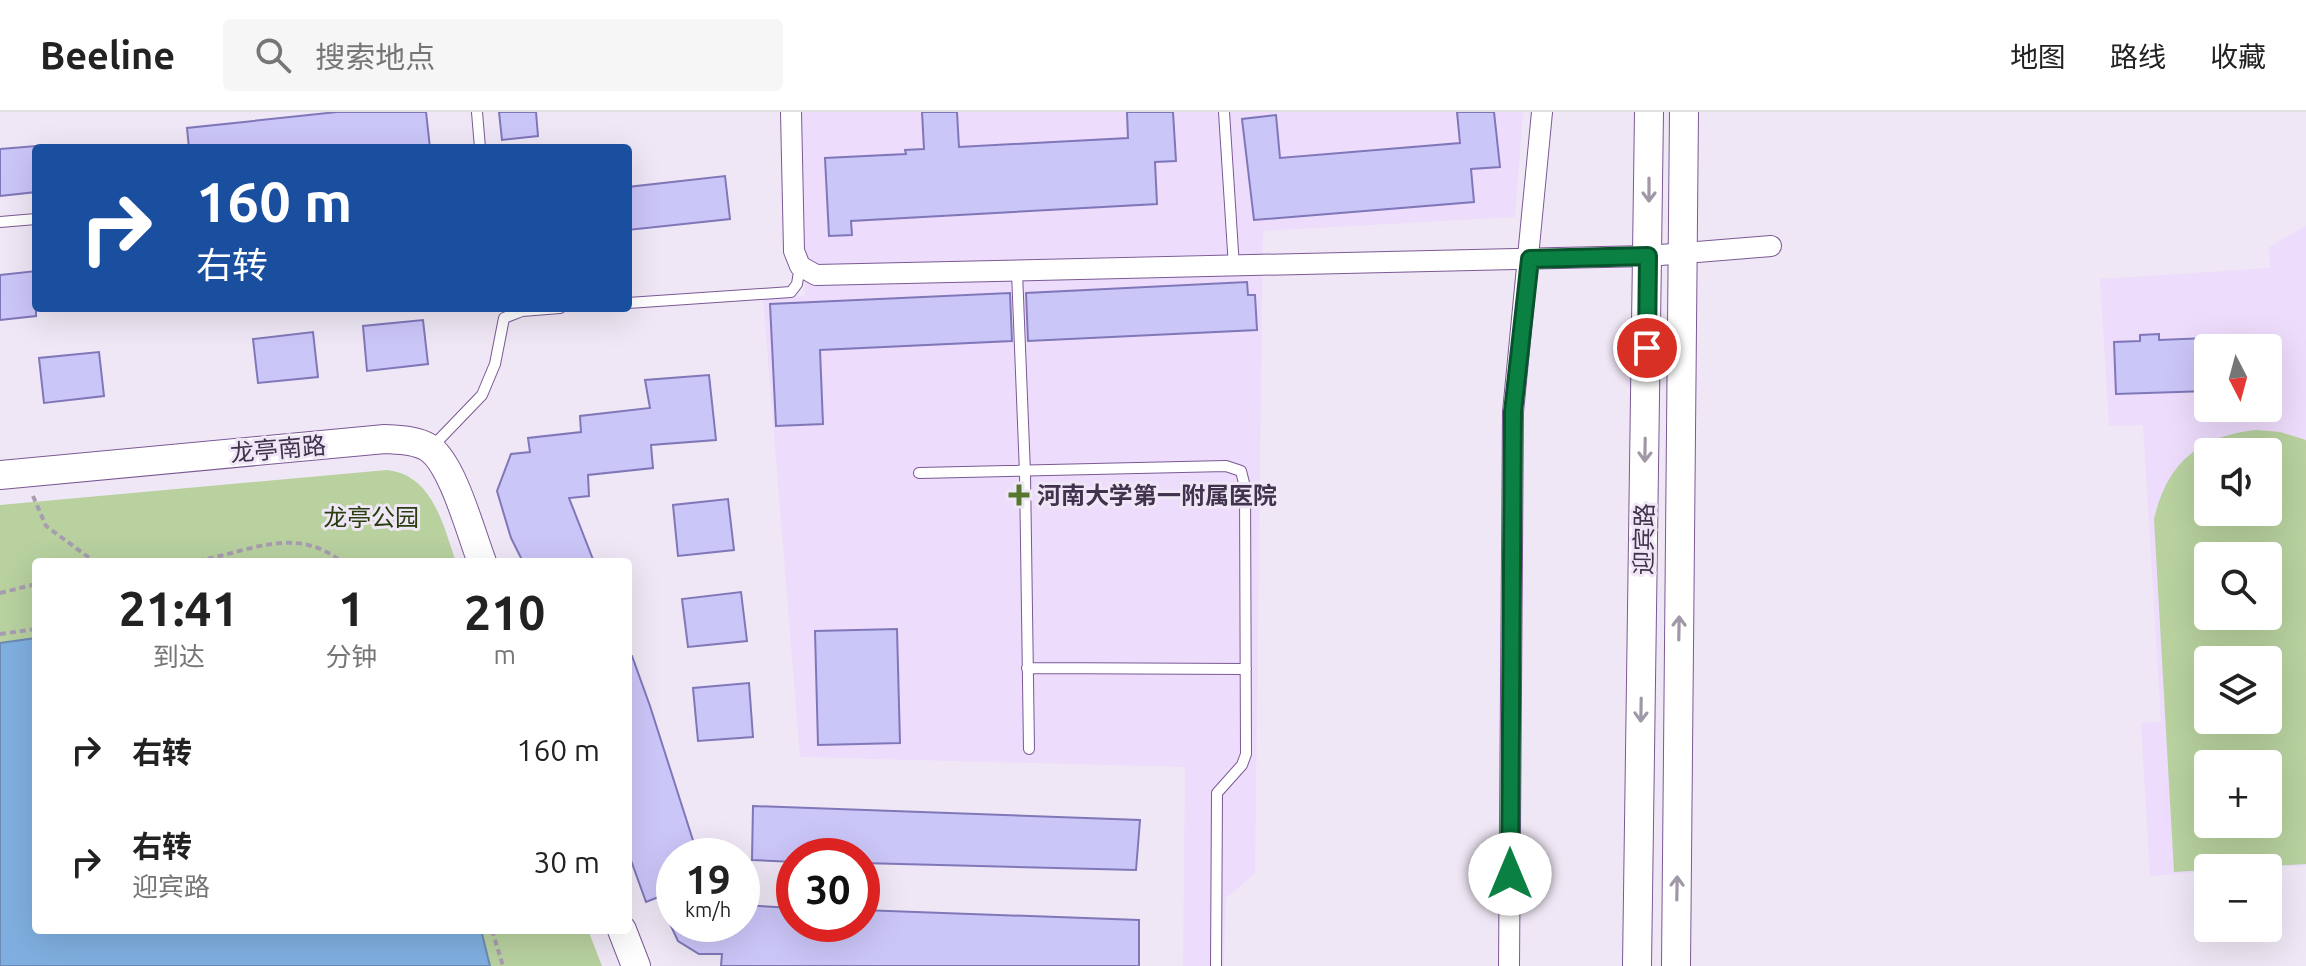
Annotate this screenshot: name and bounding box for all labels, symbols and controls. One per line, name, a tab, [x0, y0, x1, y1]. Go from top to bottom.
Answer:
search box	[223, 19, 783, 91]
icon: search	[251, 33, 295, 77]
text: Beeline	[40, 34, 175, 76]
text: 搜索地点	[315, 40, 435, 74]
text: 地图	[2010, 41, 2066, 72]
text: 路线	[2110, 41, 2166, 72]
text: 收藏	[2210, 41, 2266, 72]
text: 160 m	[196, 170, 352, 233]
icon: right	[64, 176, 168, 280]
one-way arrow	[1641, 176, 1656, 203]
text: 右转	[196, 244, 268, 285]
pin	[1613, 314, 1681, 382]
icon: arrive	[1625, 326, 1669, 370]
north arrow	[2194, 334, 2282, 422]
map controls	[2194, 334, 2282, 942]
street label: 龙亭南路	[229, 431, 327, 467]
one-way arrow	[1638, 436, 1653, 463]
button: sound	[2194, 438, 2282, 526]
place label: 河南大学第一附属医院	[1037, 482, 1277, 509]
marker: 河南大学第一附属医院	[1008, 484, 1030, 506]
street label: 迎宾路	[1630, 503, 1658, 575]
park label: 龙亭公园	[323, 504, 419, 531]
button: search	[2194, 542, 2282, 630]
text: 21:41	[119, 581, 239, 635]
text: 1	[338, 581, 365, 635]
text: 210	[464, 585, 545, 639]
one-way arrow	[1671, 615, 1687, 642]
text: m	[493, 640, 516, 669]
text: 到达	[153, 642, 205, 671]
text: 分钟	[325, 642, 377, 671]
button: layers	[2194, 646, 2282, 734]
one-way arrow	[1634, 696, 1649, 723]
icon: right	[64, 728, 108, 772]
text: 160 m	[516, 733, 600, 767]
text: 右转	[132, 735, 192, 769]
button: +	[2194, 750, 2282, 838]
text: 右转	[132, 829, 192, 863]
position arrow	[1468, 832, 1552, 916]
speed limit sign: 30	[776, 838, 880, 942]
icon: right	[64, 840, 108, 884]
text: 30 m	[533, 845, 600, 879]
button: −	[2194, 854, 2282, 942]
text: 19	[685, 857, 731, 902]
text: 迎宾路	[132, 872, 210, 901]
one-way arrow	[1669, 875, 1685, 902]
text: km/h	[685, 898, 731, 921]

